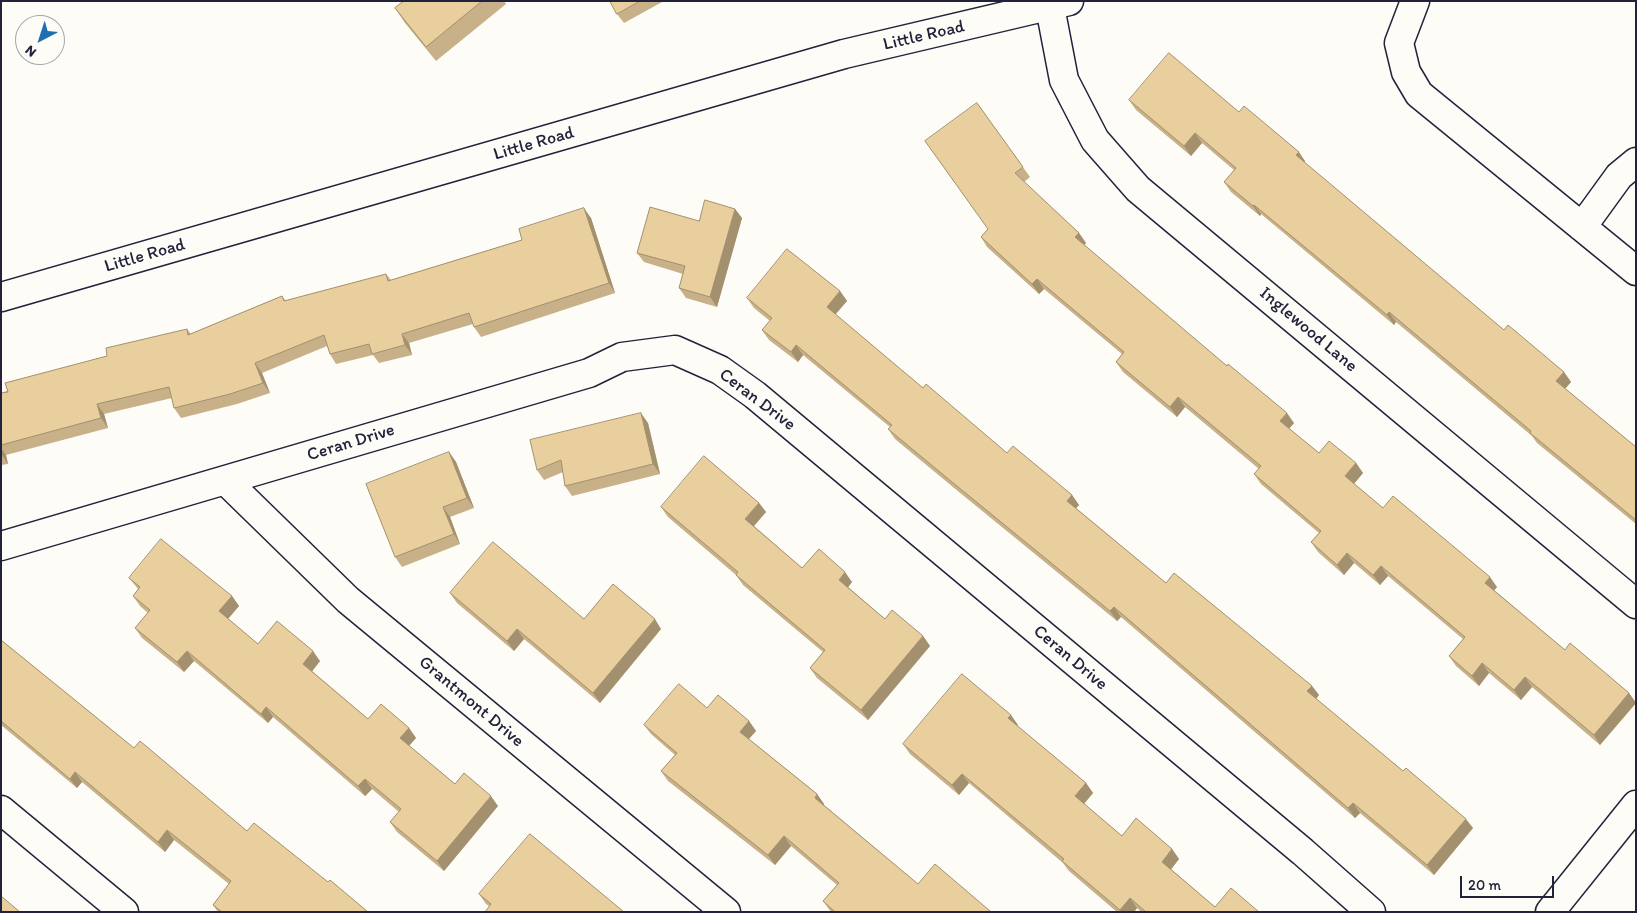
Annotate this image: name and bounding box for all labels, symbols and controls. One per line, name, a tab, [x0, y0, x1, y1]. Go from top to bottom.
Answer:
north arrow	[15, 15, 65, 65]
street label: Little Road	[881, 16, 967, 56]
text: N	[22, 42, 40, 61]
street label: Little Road	[491, 122, 577, 166]
street label: Little Road	[102, 234, 188, 278]
street label: Inglewood Lane	[1255, 283, 1361, 377]
street label: Ceran Drive	[714, 364, 800, 436]
street label: Ceran Drive	[305, 419, 397, 467]
street label: Ceran Drive	[1028, 621, 1112, 695]
street label: Grantmont Drive	[414, 652, 528, 752]
scale bar	[1462, 866, 1556, 898]
text: 20 m	[1468, 876, 1501, 894]

